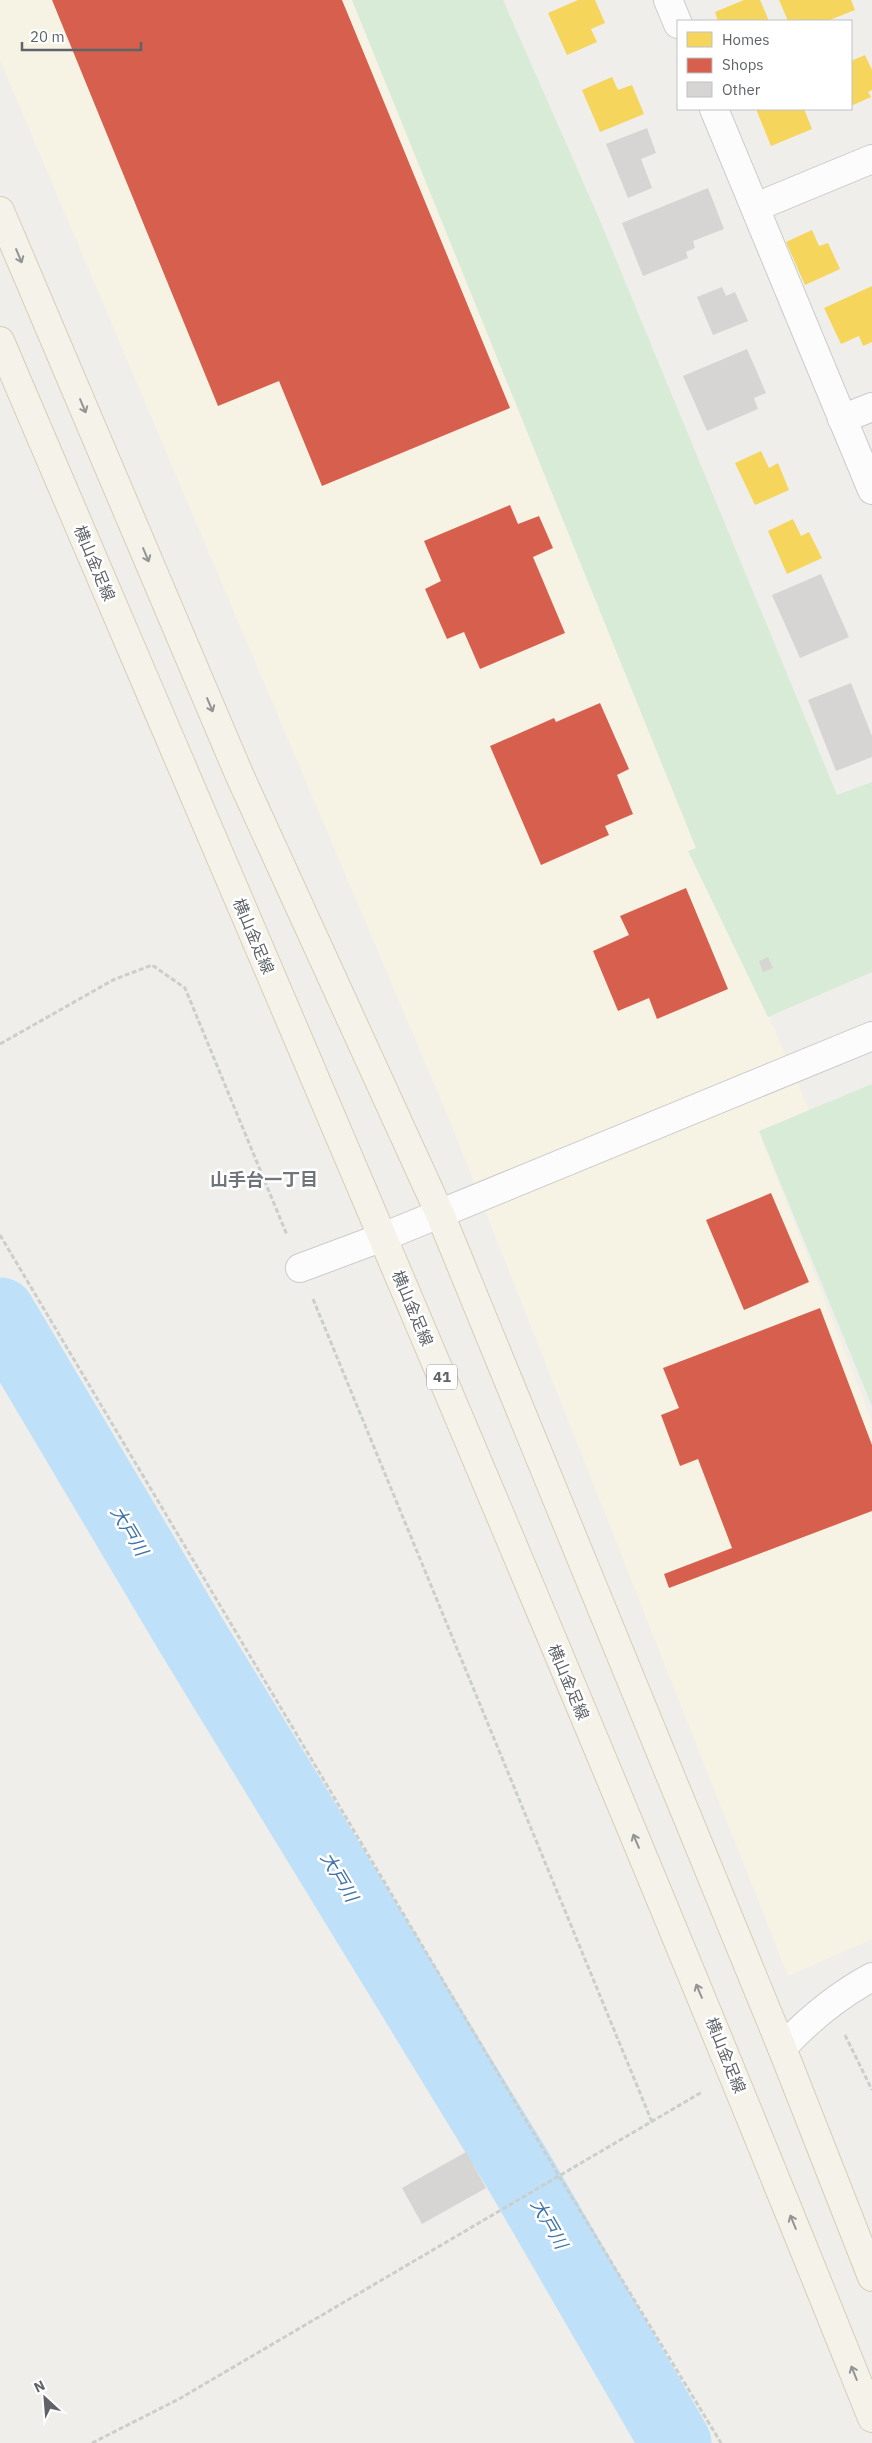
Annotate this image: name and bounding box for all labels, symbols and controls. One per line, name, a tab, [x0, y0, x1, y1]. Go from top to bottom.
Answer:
scale bar	[22, 20, 141, 52]
legend	[677, 20, 852, 110]
text: 20 m	[30, 27, 65, 46]
text: Homes	[722, 30, 770, 49]
text: Shops	[722, 55, 764, 74]
text: Other	[722, 80, 761, 99]
one-way arrow	[15, 248, 24, 263]
one-way arrow	[78, 398, 88, 413]
street label: 横山金足線	[70, 522, 120, 604]
one-way arrow	[142, 547, 151, 562]
one-way arrow	[205, 697, 215, 712]
street label: 横山金足線	[229, 895, 279, 977]
district label: 山手台一丁目	[210, 1168, 318, 1191]
street label: 横山金足線	[388, 1267, 438, 1349]
road number: 41	[427, 1364, 457, 1390]
water label: 大戸川	[106, 1502, 154, 1562]
street label: 横山金足線	[544, 1641, 594, 1723]
one-way arrow	[631, 1834, 641, 1849]
water label: 大戸川	[316, 1848, 364, 1908]
one-way arrow	[694, 1984, 704, 1999]
street label: 横山金足線	[702, 2014, 750, 2096]
water label: 大戸川	[526, 2195, 574, 2255]
one-way arrow	[788, 2215, 798, 2230]
one-way arrow	[849, 2366, 858, 2381]
north arrow	[20, 2373, 70, 2423]
text: N	[31, 2376, 48, 2397]

